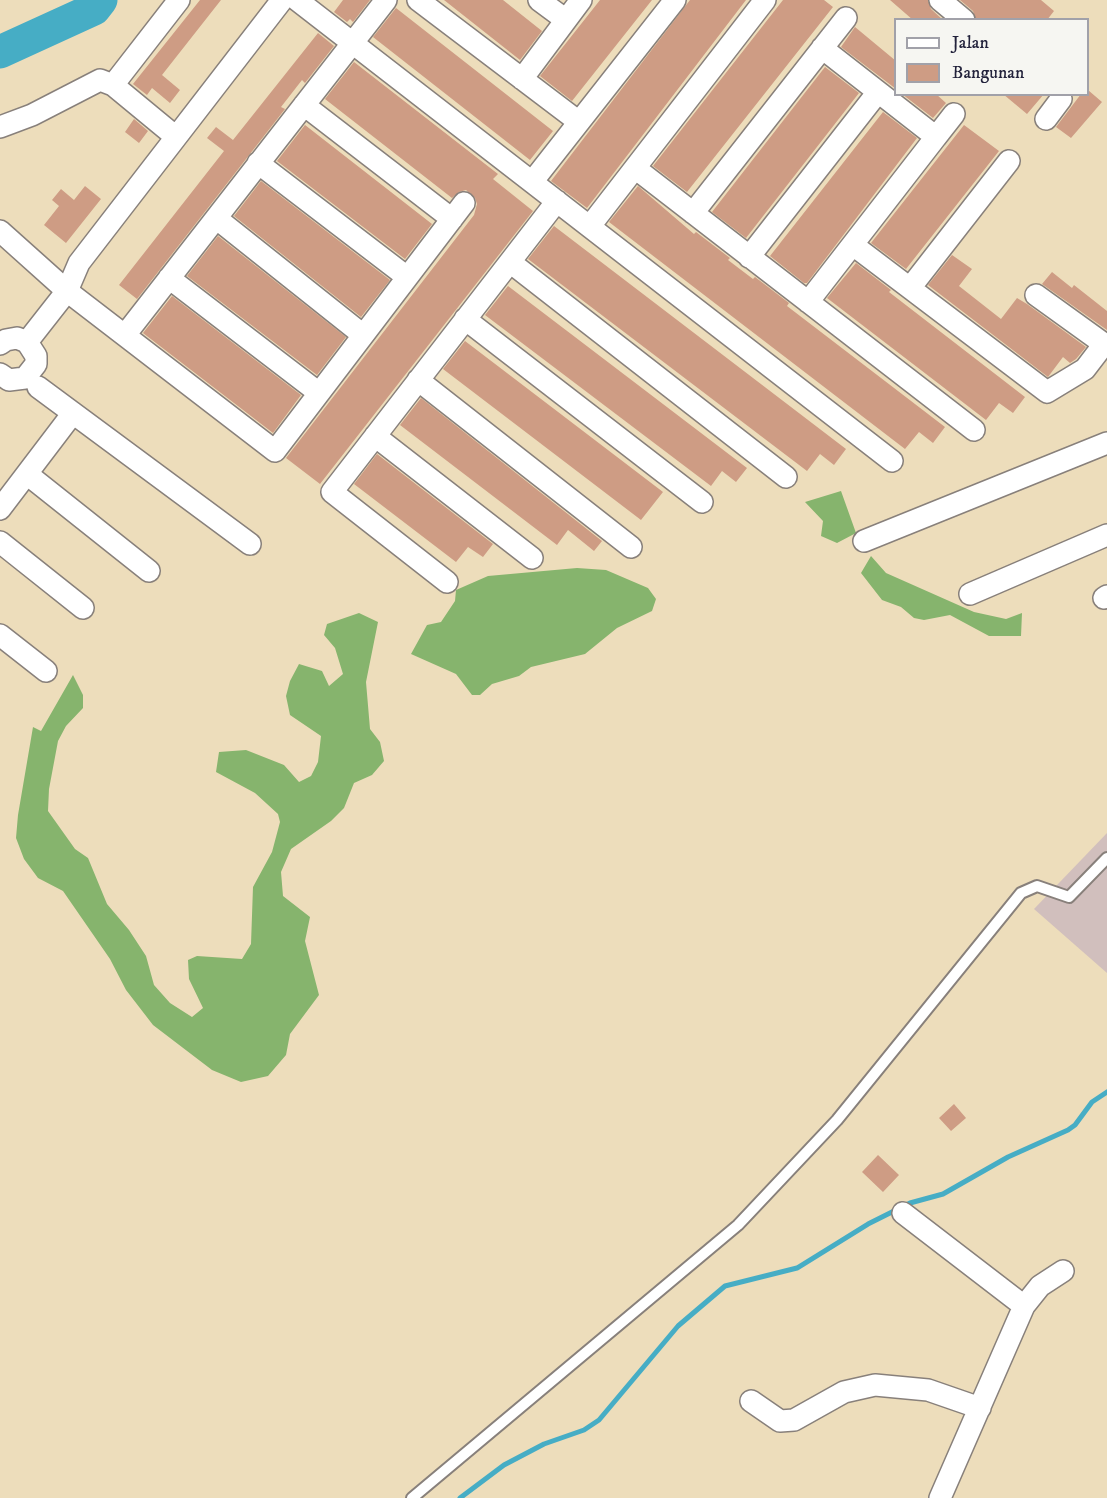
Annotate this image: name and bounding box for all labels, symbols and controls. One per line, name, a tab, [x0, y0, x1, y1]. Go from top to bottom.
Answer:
legend	[894, 18, 1089, 96]
text: Jalan	[952, 32, 989, 54]
text: Bangunan	[952, 62, 1024, 84]

